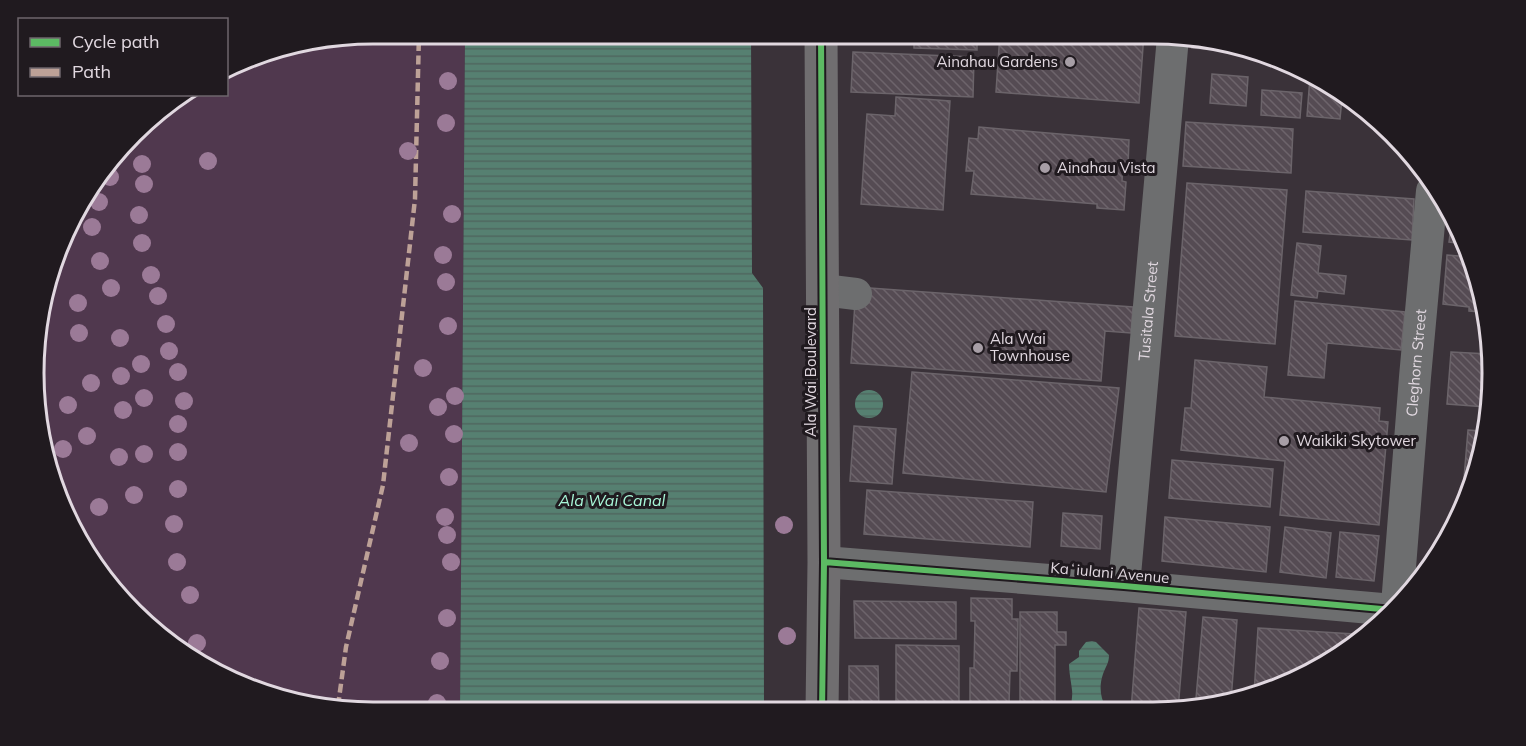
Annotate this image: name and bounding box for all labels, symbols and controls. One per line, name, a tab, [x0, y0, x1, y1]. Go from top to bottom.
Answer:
legend	[18, 18, 228, 96]
text: Cycle path	[72, 30, 159, 53]
place label: Ainahau Gardens	[937, 52, 1058, 71]
marker: Ainahau Gardens	[1063, 55, 1077, 69]
text: Path	[72, 60, 111, 83]
place label: Ainahau Vista	[1057, 158, 1155, 177]
marker: Ainahau Vista	[1038, 161, 1052, 175]
street label: Tusitala Street	[1134, 260, 1162, 362]
street label: Ala Wai Boulevard	[801, 307, 820, 437]
street label: Cleghorn Street	[1402, 308, 1430, 417]
place label: Ala Wai Townhouse	[990, 329, 1070, 365]
marker: Ala Wai Townhouse	[971, 341, 985, 355]
place label: Waikiki Skytower	[1296, 431, 1417, 450]
marker: Waikiki Skytower	[1277, 434, 1291, 448]
water label: Ala Wai Canal	[558, 490, 666, 510]
street label: Kaʻiulani Avenue	[1050, 558, 1170, 587]

